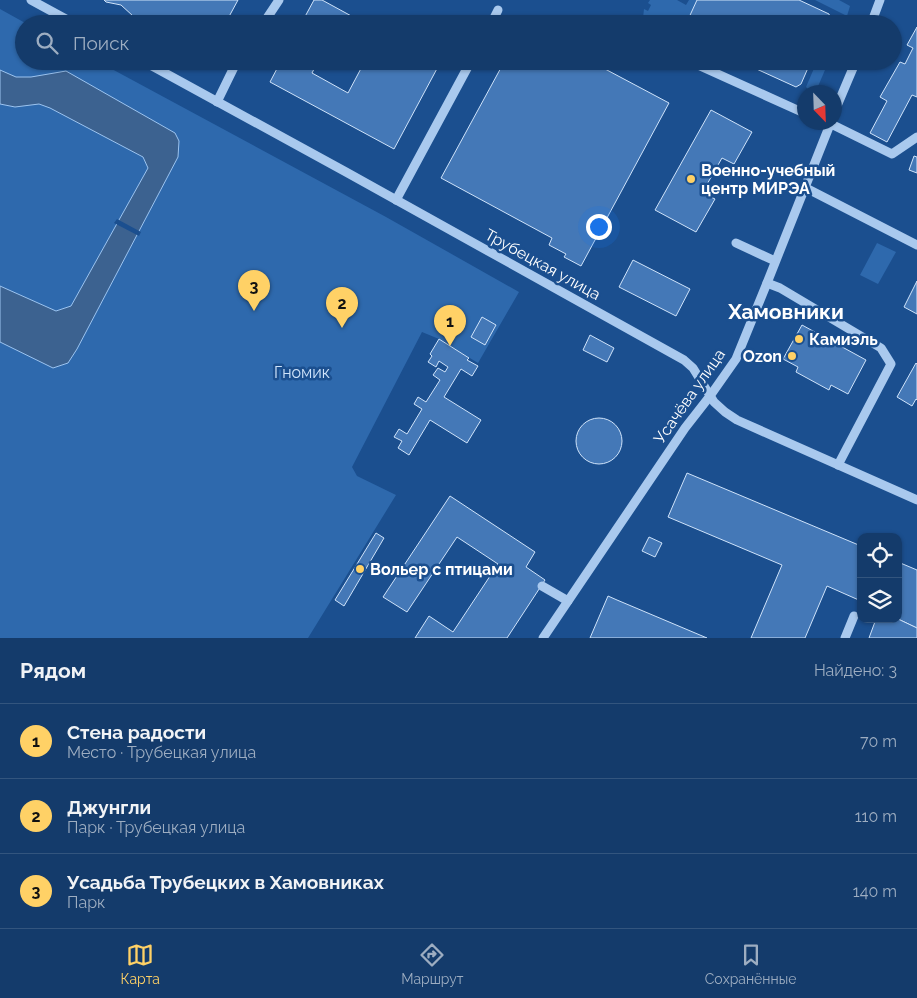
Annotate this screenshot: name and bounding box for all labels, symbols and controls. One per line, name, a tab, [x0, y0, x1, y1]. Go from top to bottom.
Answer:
search box	[15, 15, 902, 70]
icon: search	[33, 29, 61, 57]
text: Поиск	[73, 32, 129, 54]
north arrow	[797, 85, 842, 130]
place label: Военно-учебный центр МИРЭА	[701, 161, 835, 198]
marker: Военно-учебный центр МИРЭА	[685, 173, 697, 185]
your location	[586, 214, 612, 240]
street label: Трубецкая улица	[482, 225, 604, 304]
pin: 3	[238, 270, 270, 311]
pin: 2	[326, 287, 358, 328]
district label: Хамовники	[727, 299, 844, 324]
pin: 1	[434, 305, 466, 346]
place label: Камиэль	[809, 330, 878, 349]
marker: Камиэль	[793, 333, 805, 345]
street label: Усачёва улица	[650, 345, 729, 447]
place label: Ozon	[743, 347, 782, 366]
marker: Ozon	[786, 350, 798, 362]
park label: Гномик	[274, 363, 330, 382]
map controls	[857, 533, 902, 623]
button: locate	[857, 533, 902, 578]
place label: Вольер с птицами	[370, 560, 513, 579]
marker: Вольер с птицами	[354, 563, 366, 575]
button: layers	[857, 578, 902, 623]
text: Рядом	[20, 658, 86, 683]
text: Найдено: 3	[814, 661, 897, 680]
text: Стена радости	[67, 721, 206, 743]
text: 1	[32, 732, 40, 751]
text: 70 m	[860, 732, 897, 751]
text: Место · Трубецкая улица	[67, 743, 256, 762]
text: Джунгли	[67, 796, 151, 818]
text: 2	[31, 807, 41, 826]
text: 110 m	[855, 807, 897, 826]
text: Парк · Трубецкая улица	[67, 818, 245, 837]
text: Усадьба Трубецких в Хамовниках	[67, 871, 384, 893]
text: 3	[32, 882, 40, 901]
text: 140 m	[853, 882, 897, 901]
text: Парк	[67, 893, 105, 912]
tab: Карта	[121, 941, 160, 987]
tab: Маршрут	[401, 941, 464, 987]
tab: Сохранённые	[705, 941, 796, 987]

